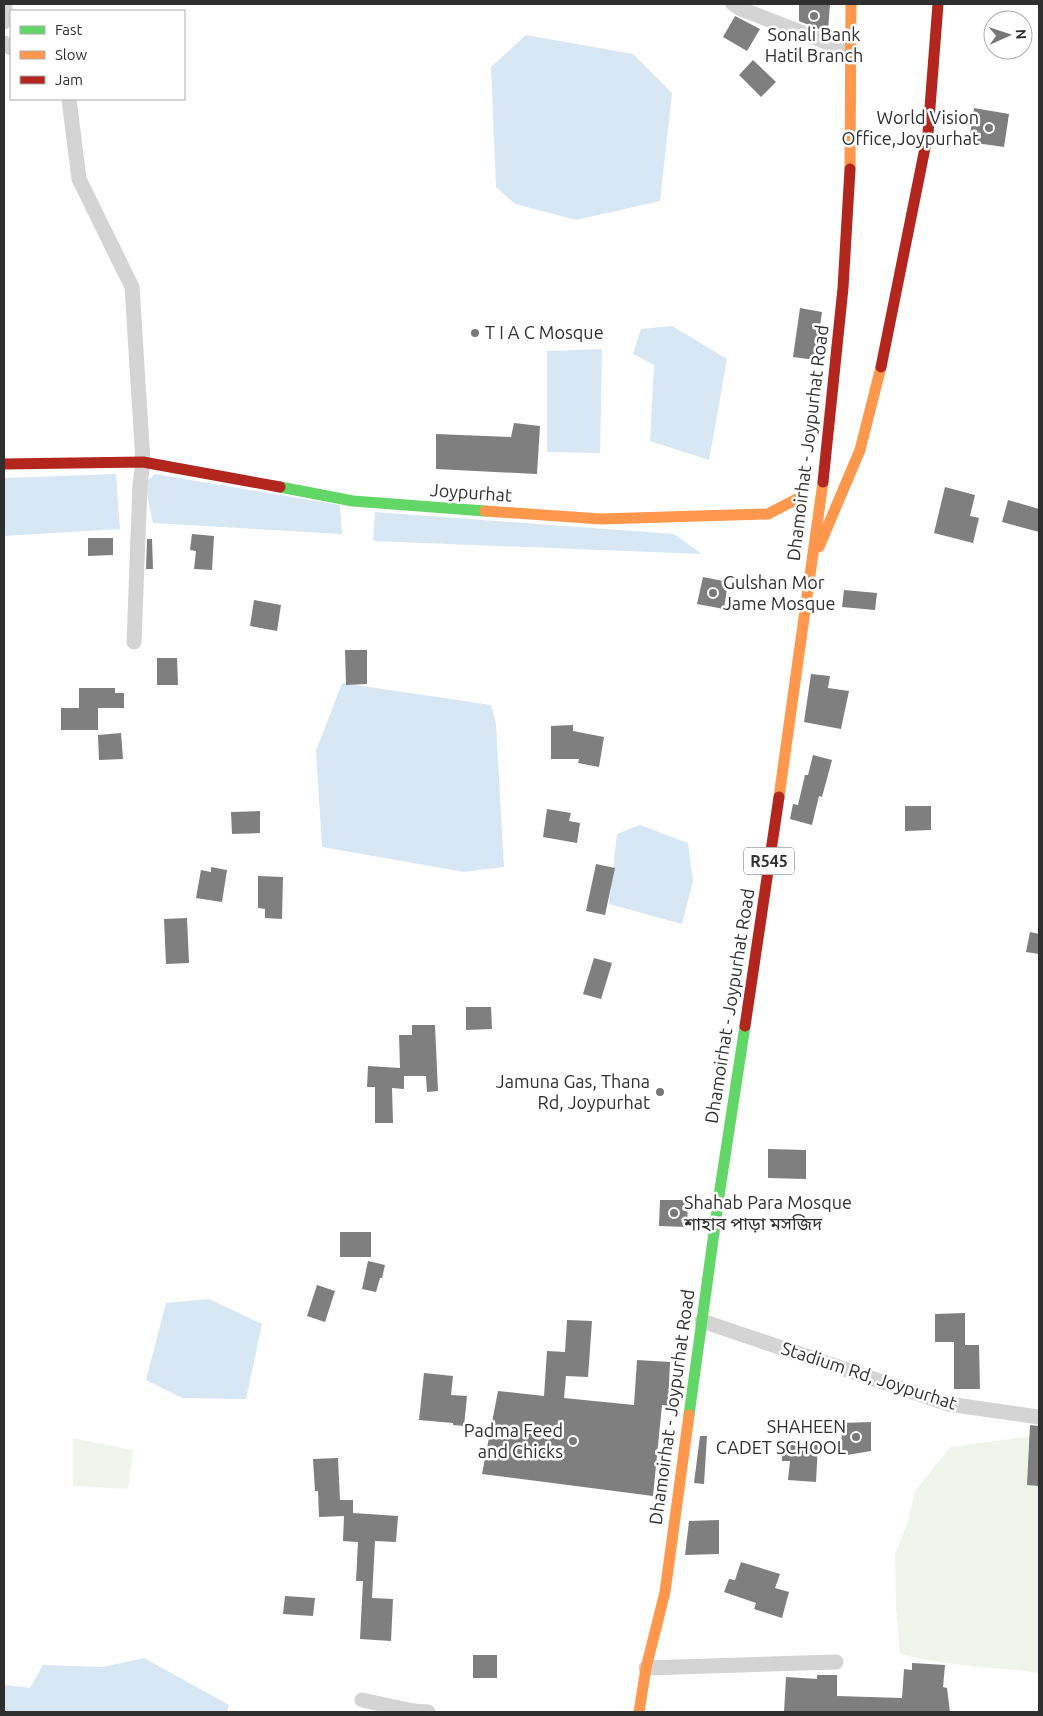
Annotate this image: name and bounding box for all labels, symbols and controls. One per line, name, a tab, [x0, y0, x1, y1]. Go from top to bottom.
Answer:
legend	[10, 10, 185, 100]
marker: Sonali Bank Hatil Branch	[808, 10, 820, 22]
north arrow	[983, 10, 1033, 60]
text: Fast	[55, 21, 83, 38]
place label: Sonali Bank Hatil Branch	[765, 24, 863, 65]
text: N	[1013, 29, 1029, 40]
text: Slow	[55, 46, 88, 63]
text: Jam	[55, 71, 83, 88]
place label: World Vision Office,Joypurhat	[841, 107, 979, 148]
marker: World Vision Office,Joypurhat	[983, 122, 995, 134]
place label: T I A C Mosque	[485, 322, 604, 342]
street label: Dhamoirhat - Joypurhat Road	[783, 324, 831, 562]
marker: T I A C Mosque	[469, 327, 481, 339]
street label: Joypurhat	[429, 479, 513, 505]
place label: Gulshan Mor Jame Mosque	[723, 572, 835, 613]
marker: Gulshan Mor Jame Mosque	[707, 587, 719, 599]
road number: R545	[744, 848, 794, 874]
street label: Dhamoirhat - Joypurhat Road	[701, 887, 757, 1125]
place label: Jamuna Gas, Thana Rd, Joypurhat	[496, 1071, 650, 1112]
marker: Jamuna Gas, Thana Rd, Joypurhat	[654, 1086, 666, 1098]
place label: Shahab Para Mosque শাহাব পাড়া মসজিদ	[683, 1192, 852, 1233]
marker: Shahab Para Mosque শাহাব পাড়া মসজিদ	[668, 1207, 680, 1219]
street label: Dhamoirhat - Joypurhat Road	[645, 1288, 697, 1526]
street label: Stadium Rd, Joypurhat	[779, 1337, 959, 1413]
place label: SHAHEEN CADET SCHOOL	[716, 1416, 846, 1457]
place label: Padma Feed and Chicks	[464, 1420, 563, 1461]
marker: SHAHEEN CADET SCHOOL	[850, 1431, 862, 1443]
marker: Padma Feed and Chicks	[567, 1435, 579, 1447]

